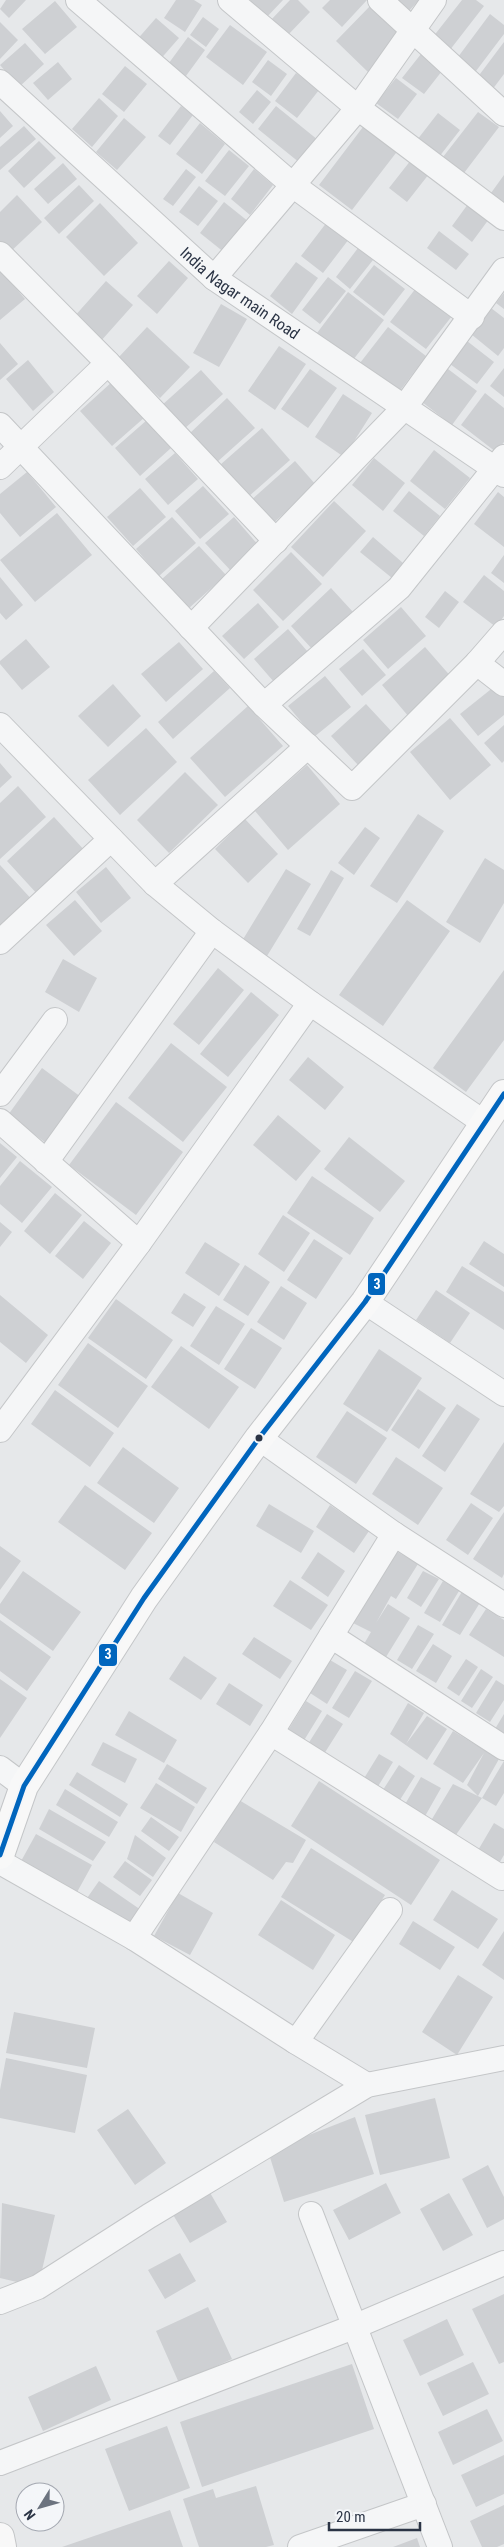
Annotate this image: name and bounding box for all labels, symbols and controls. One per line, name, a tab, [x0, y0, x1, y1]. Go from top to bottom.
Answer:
street label: India Nagar main Road	[177, 243, 303, 343]
line badge: 3	[367, 1272, 386, 1296]
text: 3	[373, 1276, 381, 1292]
unlabelled marker	[254, 1433, 264, 1443]
line badge: 3	[98, 1643, 118, 1667]
text: 3	[104, 1646, 112, 1662]
north arrow	[15, 2482, 65, 2532]
scale bar	[329, 2500, 420, 2532]
text: N	[21, 2507, 39, 2523]
text: 20 m	[336, 2508, 366, 2526]

